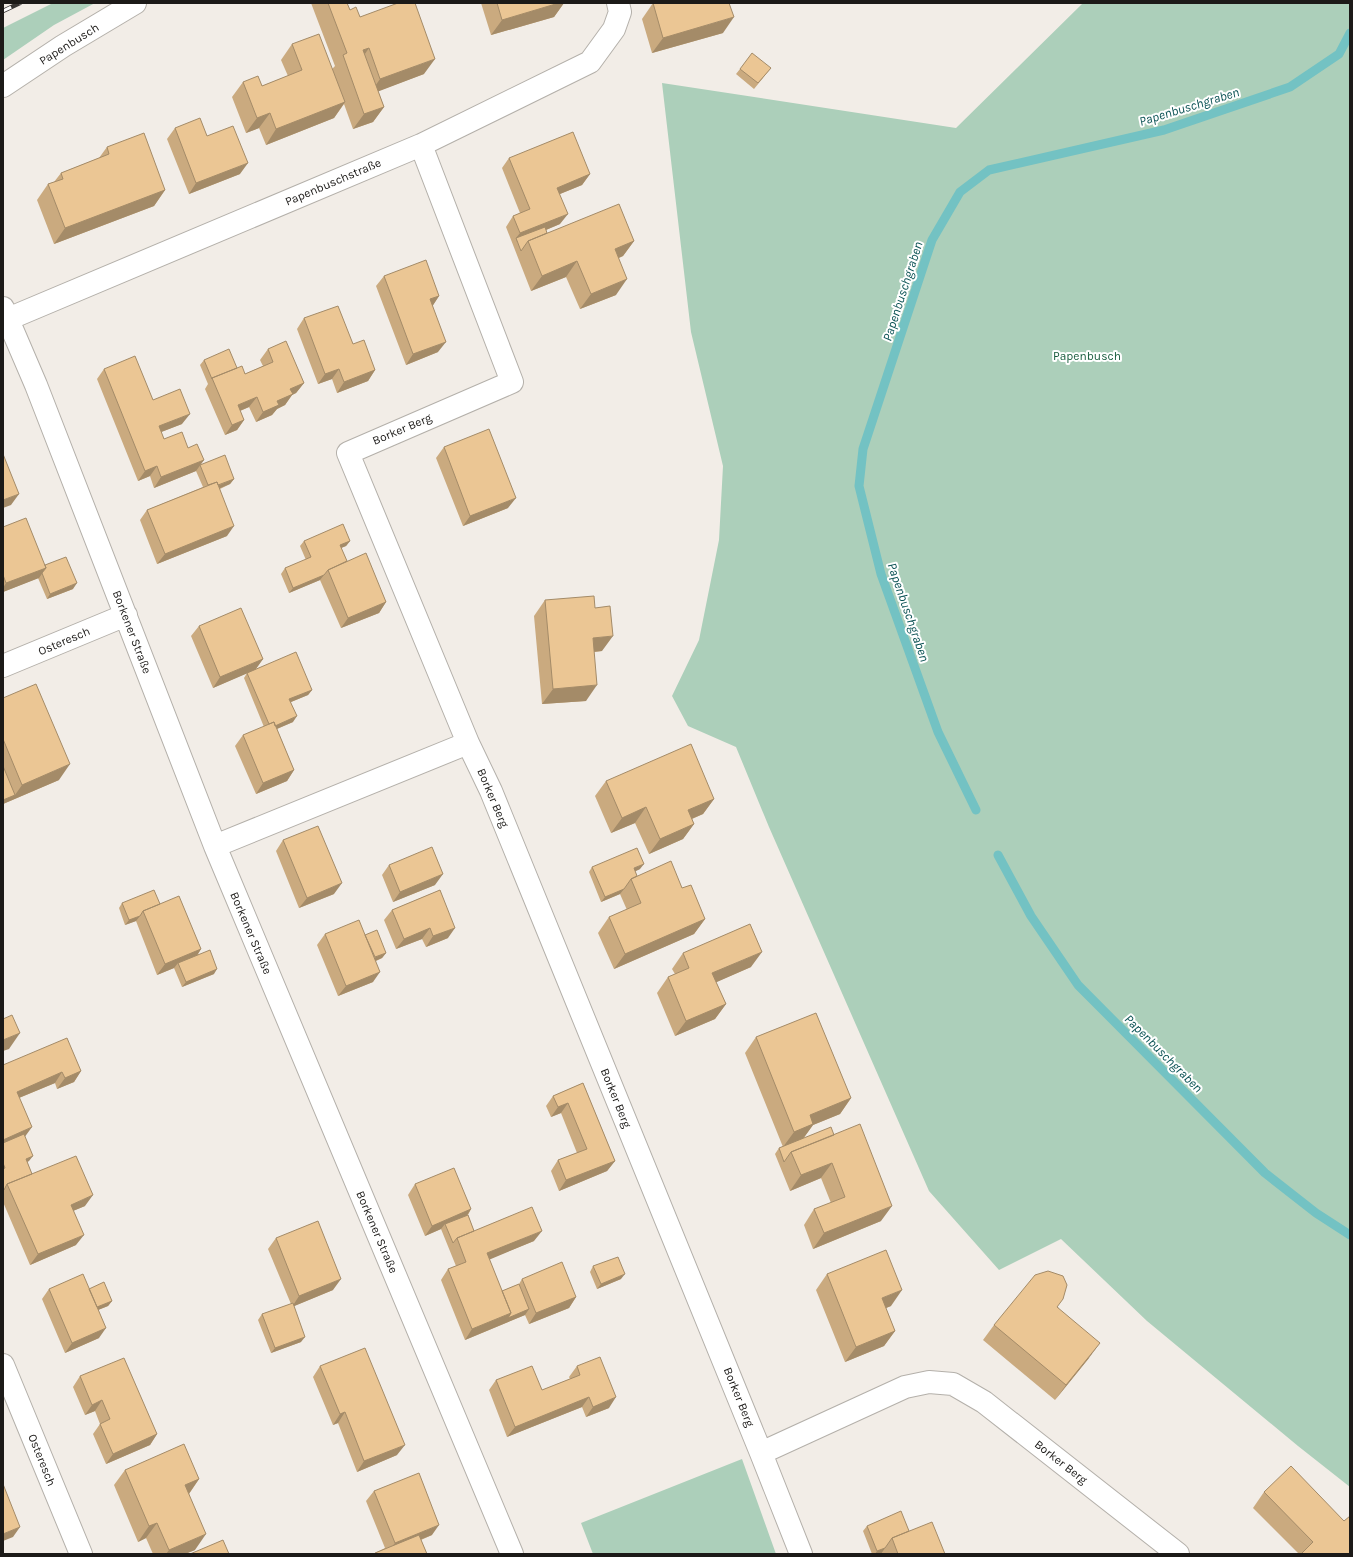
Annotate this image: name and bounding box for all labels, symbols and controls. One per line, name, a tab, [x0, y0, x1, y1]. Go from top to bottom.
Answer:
street label: Papenbusch	[37, 20, 101, 68]
water label: Papenbuschgraben	[1137, 84, 1241, 129]
street label: Papenbuschstraße	[283, 155, 383, 209]
water label: Papenbuschgraben	[879, 239, 926, 343]
park label: Papenbusch	[1053, 349, 1121, 363]
street label: Borker Berg	[370, 410, 434, 448]
water label: Papenbuschgraben	[885, 561, 933, 664]
street label: Borkener Straße	[110, 588, 154, 676]
street label: Osteresch	[36, 624, 92, 658]
street label: Borker Berg	[474, 766, 512, 830]
street label: Borkener Straße	[227, 890, 275, 976]
water label: Papenbuschgraben	[1122, 1011, 1206, 1095]
street label: Borker Berg	[598, 1066, 634, 1130]
street label: Borkener Straße	[353, 1189, 401, 1275]
street label: Borker Berg	[721, 1365, 757, 1429]
street label: Osteresch	[25, 1432, 59, 1488]
street label: Borker Berg	[1032, 1437, 1090, 1487]

